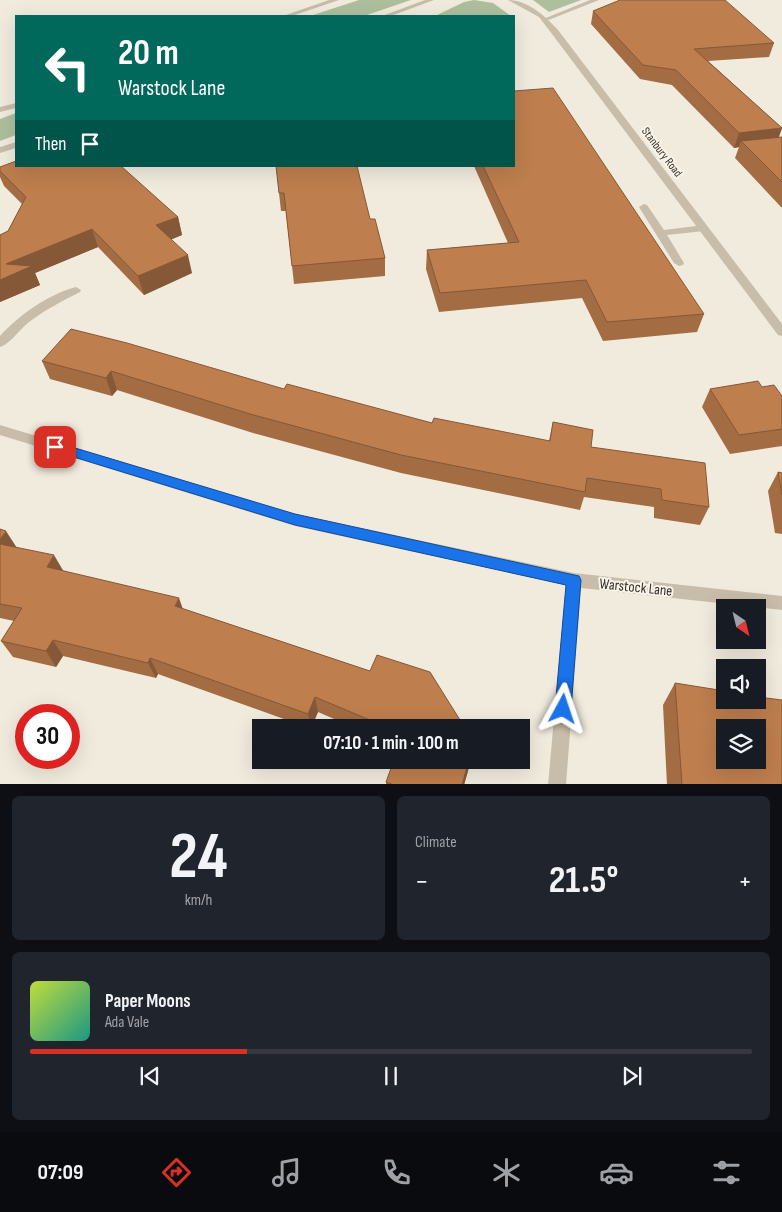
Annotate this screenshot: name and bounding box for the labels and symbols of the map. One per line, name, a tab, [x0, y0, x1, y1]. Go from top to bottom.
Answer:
street label: Stanbury Road	[638, 124, 685, 180]
pin	[34, 426, 76, 468]
street label: Warstock Lane	[599, 574, 673, 601]
north arrow	[716, 599, 766, 649]
position arrow	[536, 682, 588, 734]
speed limit sign: 30	[15, 704, 80, 769]

